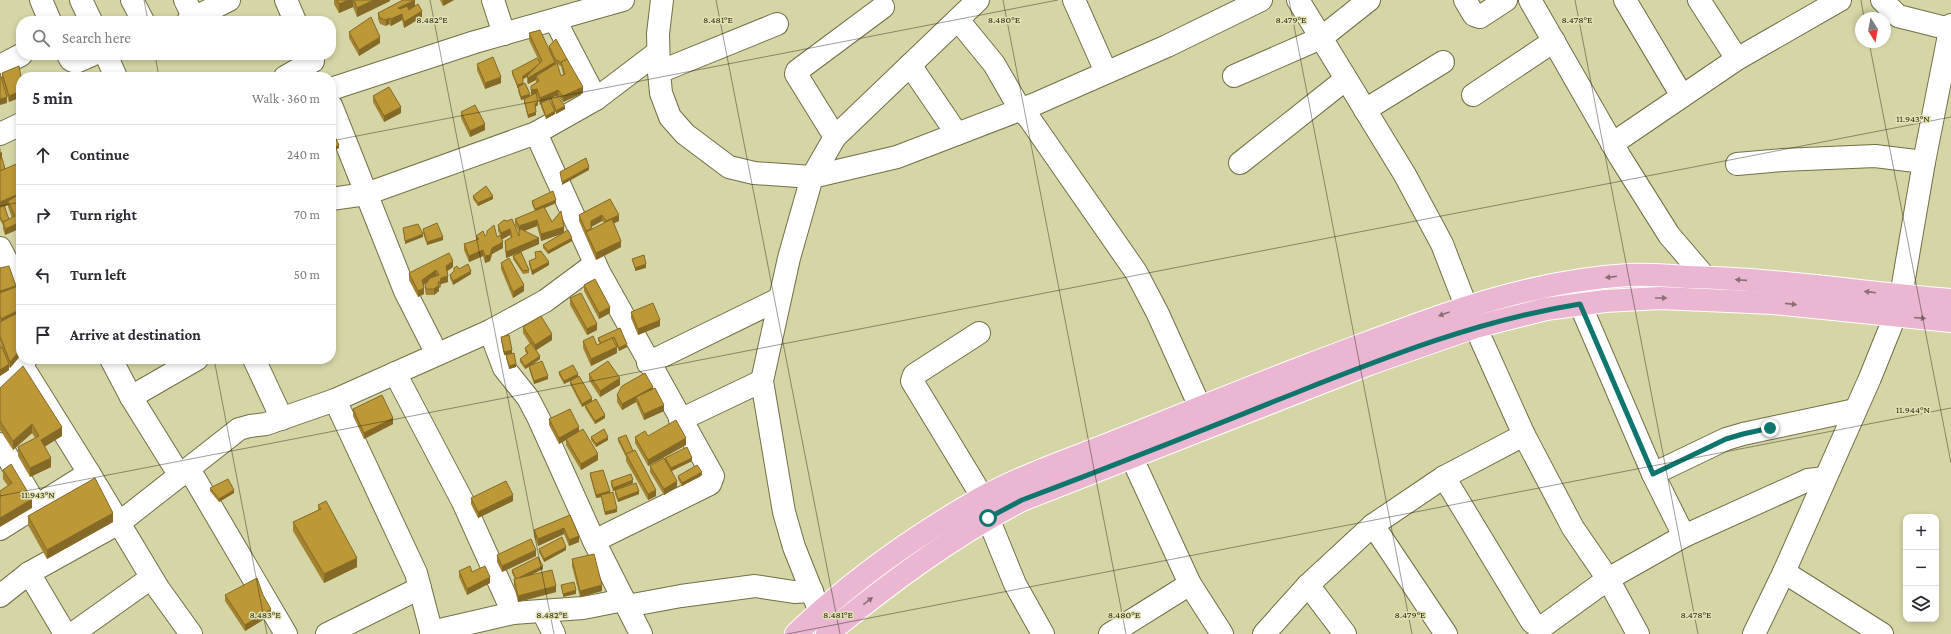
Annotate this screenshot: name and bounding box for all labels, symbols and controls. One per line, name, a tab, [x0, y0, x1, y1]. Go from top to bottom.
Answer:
north arrow	[1855, 12, 1891, 48]
text: 8.482°E	[416, 14, 448, 25]
text: 8.481°E	[703, 14, 733, 25]
text: 8.480°E	[988, 14, 1021, 25]
text: 8.479°E	[1276, 14, 1307, 25]
text: 8.478°E	[1562, 14, 1593, 25]
search box	[16, 16, 336, 60]
icon: search	[30, 27, 52, 49]
text: Search here	[62, 30, 131, 46]
text: 5 min	[32, 89, 73, 108]
text: Walk · 360 m	[252, 91, 320, 106]
text: 11.943°N	[1896, 113, 1930, 124]
icon: ahead	[32, 144, 54, 166]
text: Continue	[70, 147, 129, 163]
text: 240 m	[287, 147, 320, 162]
icon: right	[32, 204, 54, 226]
text: Turn right	[70, 207, 137, 223]
text: 70 m	[294, 207, 320, 222]
icon: left	[32, 264, 54, 286]
text: Turn left	[70, 267, 126, 283]
text: 50 m	[294, 267, 320, 282]
one-way arrow	[1605, 274, 1617, 280]
one-way arrow	[1735, 276, 1747, 283]
one-way arrow	[1864, 289, 1876, 295]
one-way arrow	[1655, 295, 1668, 301]
one-way arrow	[1785, 301, 1797, 308]
one-way arrow	[1438, 312, 1450, 318]
one-way arrow	[1914, 315, 1926, 322]
icon: arrive	[32, 324, 54, 346]
text: Arrive at destination	[70, 327, 201, 343]
text: 11.944°N	[1896, 404, 1930, 415]
route end	[1761, 419, 1779, 437]
text: 11.943°N	[21, 489, 55, 500]
route start	[979, 509, 997, 527]
map controls	[1903, 514, 1939, 622]
button: +	[1903, 514, 1939, 550]
button: −	[1903, 550, 1939, 586]
button: layers	[1903, 586, 1939, 622]
one-way arrow	[862, 596, 873, 605]
text: 8.483°E	[249, 609, 281, 620]
text: 8.482°E	[536, 609, 568, 620]
text: 8.481°E	[823, 609, 853, 620]
text: 8.480°E	[1108, 609, 1141, 620]
text: 8.479°E	[1395, 609, 1426, 620]
text: 8.478°E	[1681, 609, 1712, 620]

